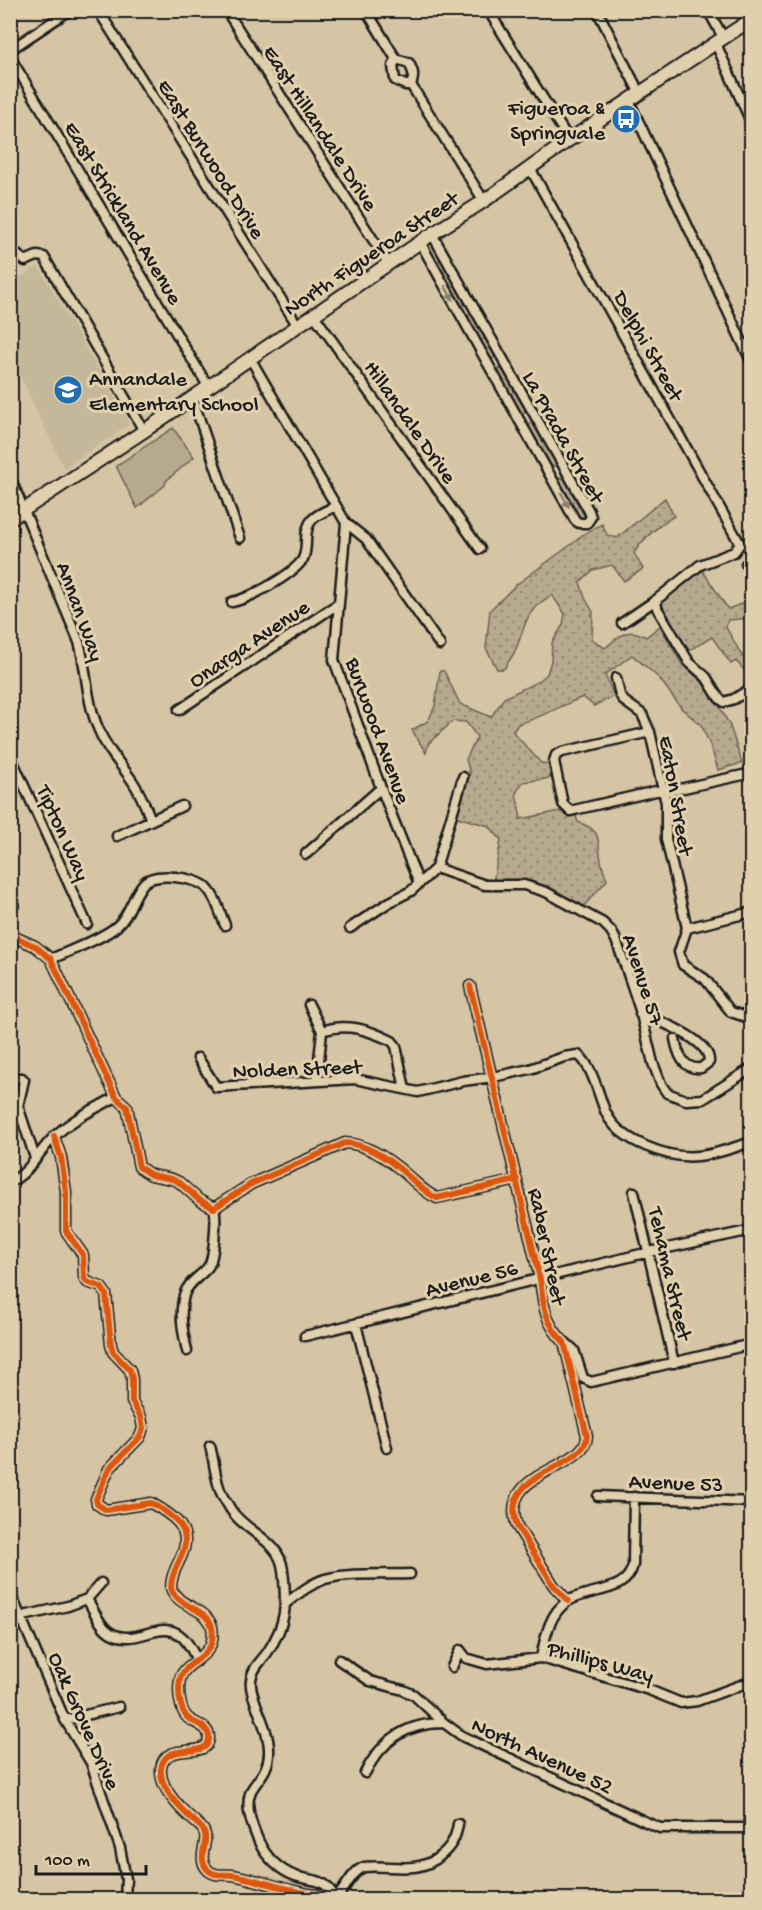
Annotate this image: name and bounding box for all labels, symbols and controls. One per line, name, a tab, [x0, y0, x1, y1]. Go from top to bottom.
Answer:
street label: East Hillandale Drive	[255, 41, 382, 217]
street label: East Burwood Drive	[150, 75, 270, 245]
place label: Figueroa & Springvale	[507, 97, 606, 148]
bus stop icon: Figueroa & Springvale	[610, 103, 642, 135]
street label: East Strickland Avenue	[57, 118, 187, 311]
street label: North Figueroa Street	[280, 186, 466, 323]
one-way arrow	[444, 285, 454, 302]
street label: Delphi Street	[605, 286, 688, 408]
street label: Hillandale Drive	[357, 357, 461, 490]
place label: Annandale Elementary School	[89, 368, 259, 419]
street label: La Prada Street	[515, 368, 609, 510]
school or university icon: Annandale Elementary School	[52, 374, 84, 406]
one-way arrow	[560, 491, 570, 508]
street label: Annan Way	[48, 559, 108, 666]
street label: Onarga Avenue	[185, 595, 316, 695]
street label: Burwood Avenue	[337, 654, 415, 809]
street label: Eaton Street	[651, 734, 698, 859]
street label: Tipton Way	[28, 780, 94, 886]
street label: Avenue 57	[614, 931, 668, 1030]
street label: Nolden Street	[232, 1056, 364, 1086]
street label: Raber Street	[520, 1186, 571, 1309]
street label: Tehama Street	[640, 1203, 696, 1345]
street label: Avenue 56	[423, 1257, 522, 1305]
street label: Avenue 53	[628, 1470, 723, 1500]
street label: Phillips Way	[543, 1637, 656, 1691]
street label: Oak Grove Drive	[40, 1649, 125, 1795]
street label: North Avenue 52	[466, 1713, 616, 1802]
scale bar	[36, 1838, 146, 1876]
text: 100 m	[44, 1851, 90, 1872]

